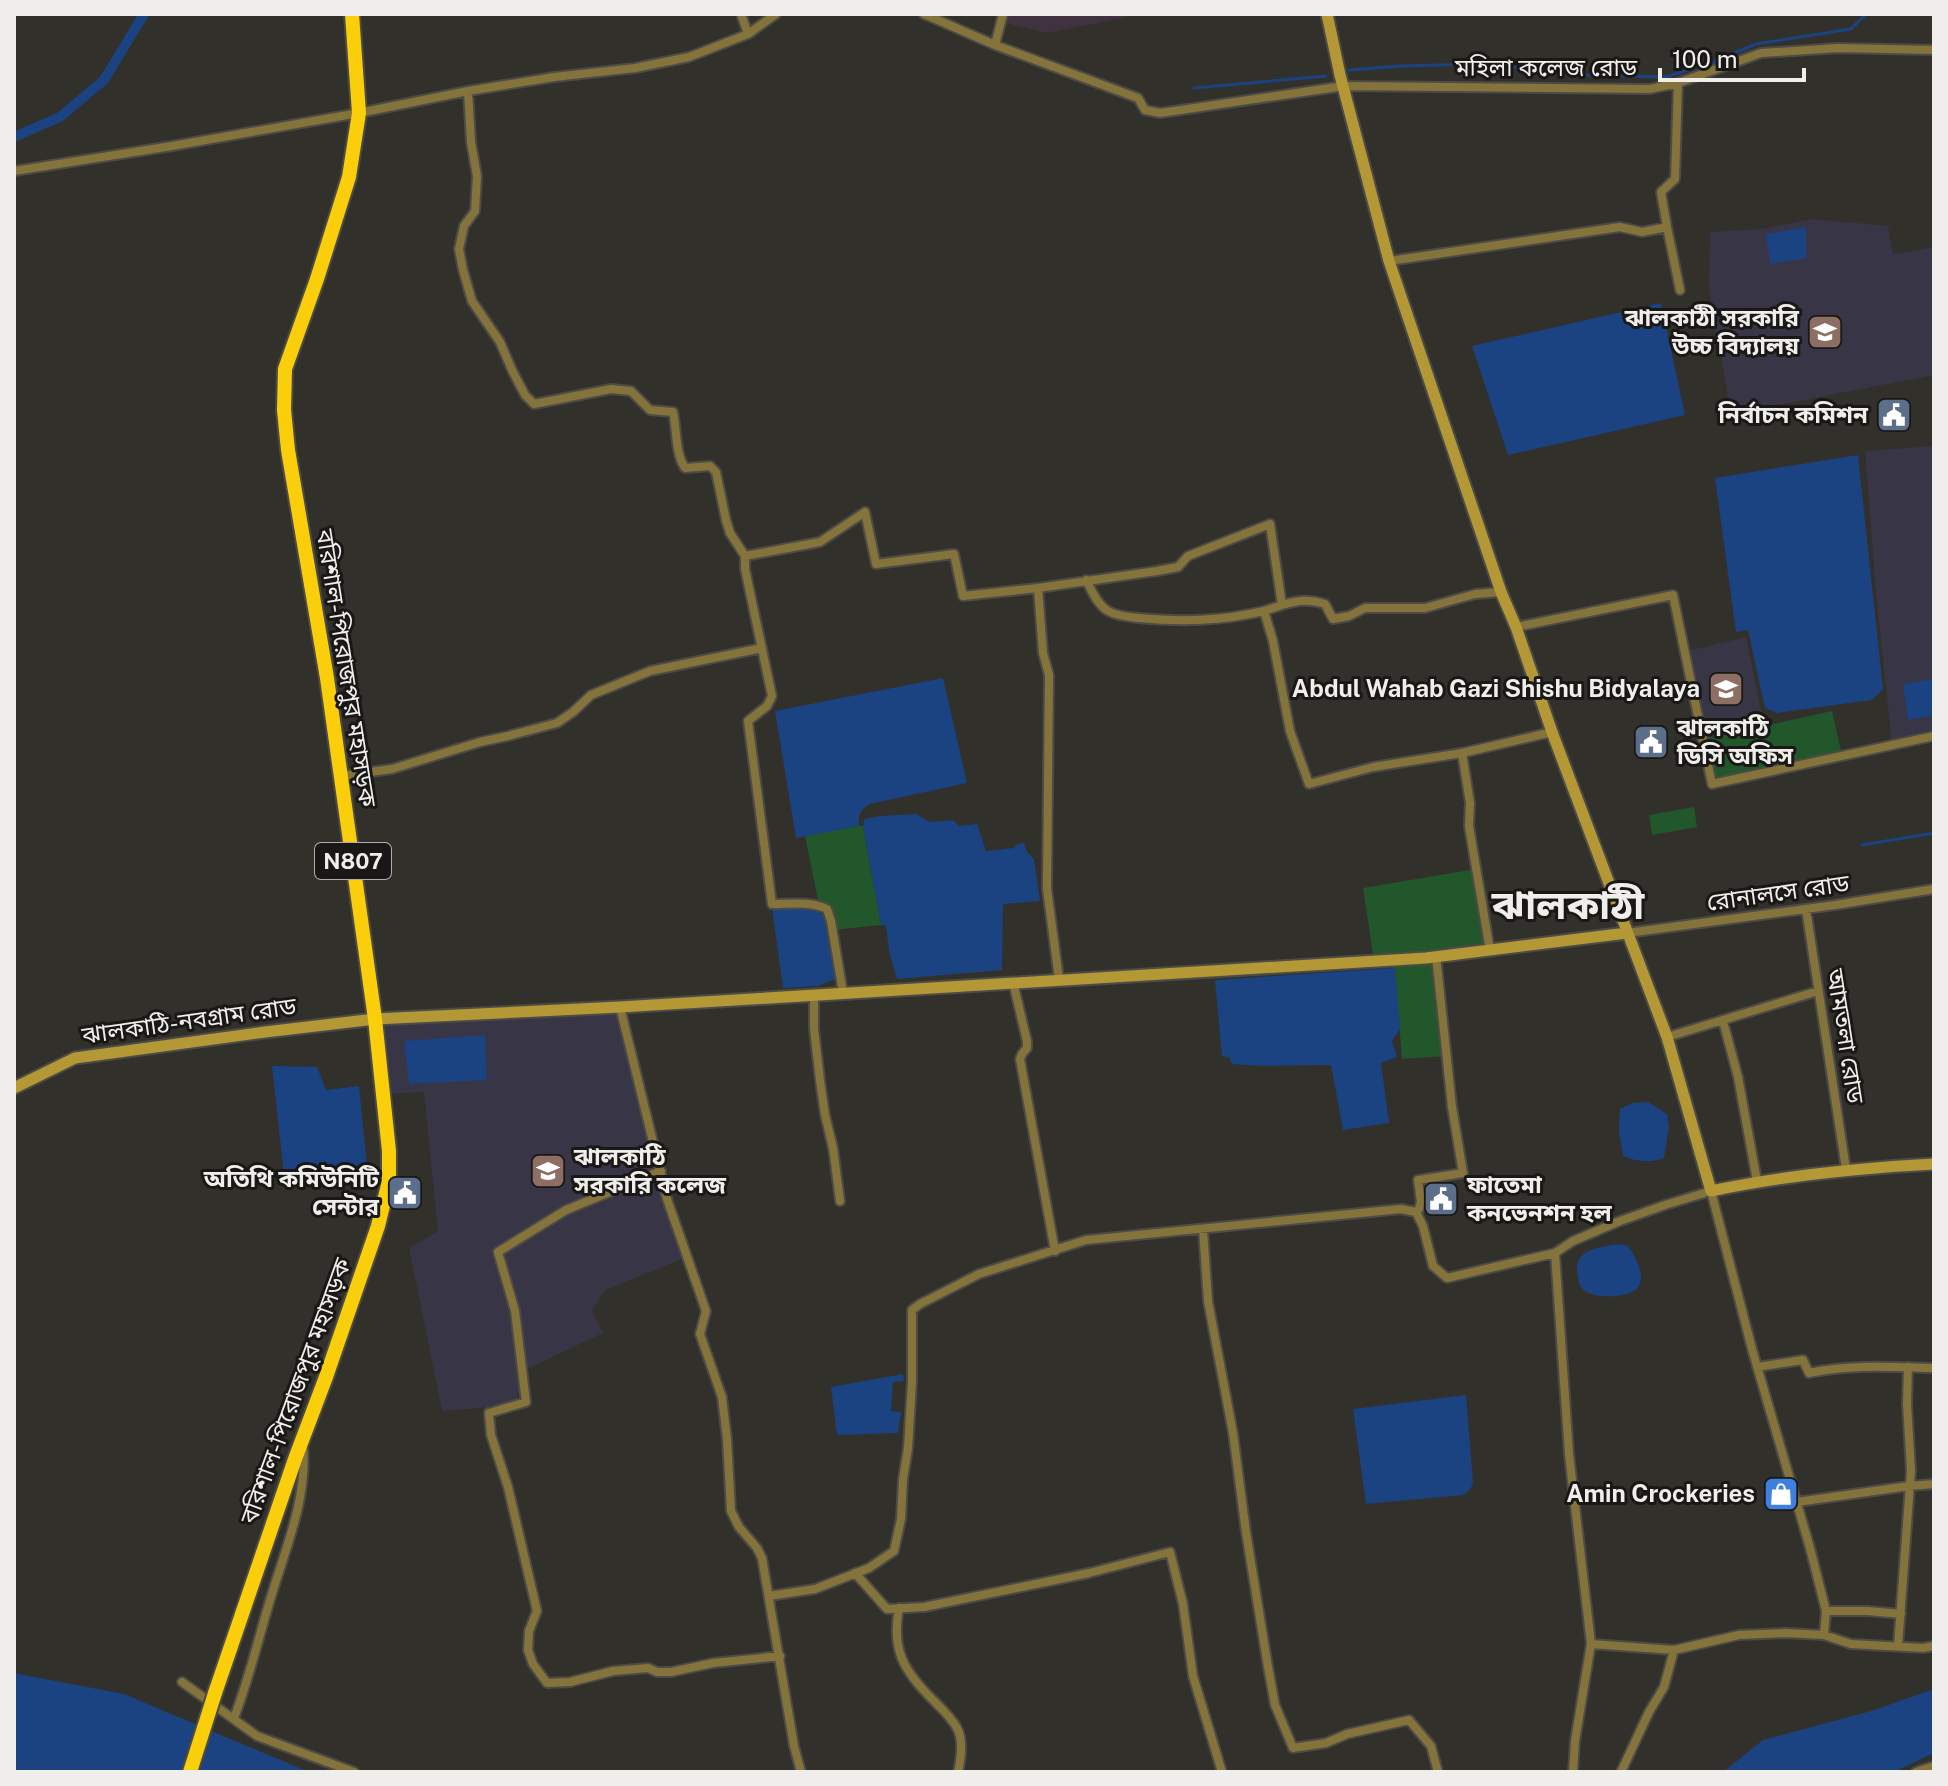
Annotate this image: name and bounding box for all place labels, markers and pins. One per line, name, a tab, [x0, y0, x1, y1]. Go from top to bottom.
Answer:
place label: ঝালকাঠী সরকারি উচ্চ বিদ্যালয়	[1624, 303, 1800, 359]
school or university icon: ঝালকাঠী সরকারি উচ্চ বিদ্যালয়	[1806, 313, 1844, 351]
public building icon: নির্বাচন কমিশন	[1875, 396, 1913, 434]
place label: নির্বাচন কমিশন	[1717, 400, 1869, 428]
school or university icon: Abdul Wahab Gazi Shishu Bidyalaya	[1707, 670, 1745, 708]
place label: Abdul Wahab Gazi Shishu Bidyalaya	[1292, 674, 1700, 702]
place label: ঝালকাঠি ডিসি অফিস	[1676, 713, 1793, 769]
public building icon: ঝালকাঠি ডিসি অফিস	[1632, 723, 1670, 761]
place label: ঝালকাঠি সরকারি কলেজ	[573, 1142, 726, 1198]
school or university icon: ঝালকাঠি সরকারি কলেজ	[529, 1152, 567, 1190]
place label: অতিথি কমিউনিটি সেন্টার	[203, 1164, 380, 1220]
place label: ফাতেমা কনভেনশন হল	[1466, 1170, 1612, 1226]
public building icon: অতিথি কমিউনিটি সেন্টার	[386, 1174, 424, 1212]
public building icon: ফাতেমা কনভেনশন হল	[1422, 1180, 1460, 1218]
shop icon: Amin Crockeries	[1762, 1475, 1800, 1513]
place label: Amin Crockeries	[1566, 1479, 1755, 1507]

